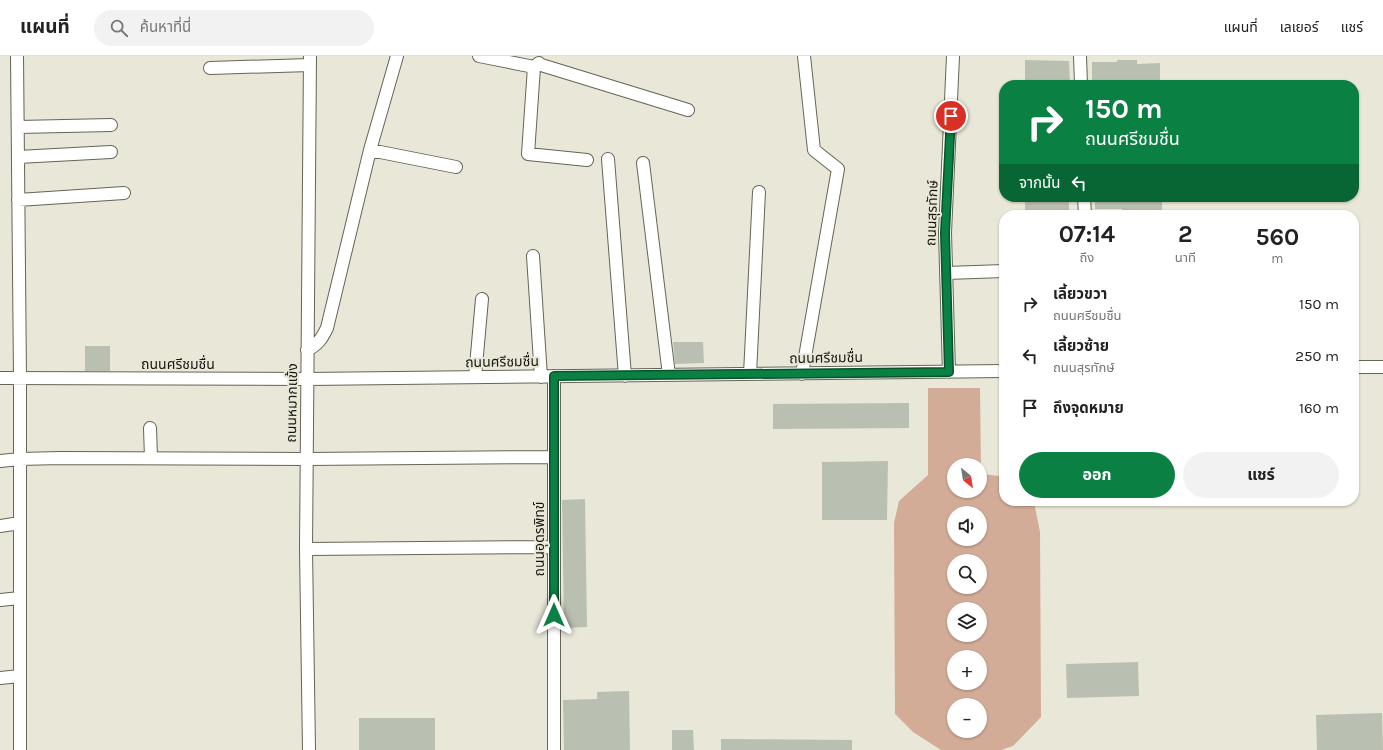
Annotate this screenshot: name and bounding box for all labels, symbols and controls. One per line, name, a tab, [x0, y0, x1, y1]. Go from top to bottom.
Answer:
search box	[94, 10, 374, 46]
text: แผนที่	[20, 16, 70, 38]
icon: search	[108, 17, 130, 39]
text: ค้นหาที่นี่	[140, 18, 191, 36]
text: แผนที่	[1224, 19, 1258, 36]
text: เลเยอร์	[1280, 19, 1319, 36]
text: แชร์	[1341, 19, 1363, 36]
text: 150 m	[1085, 92, 1163, 125]
icon: right	[1019, 96, 1071, 148]
pin	[934, 99, 968, 133]
icon: arrive	[940, 105, 962, 127]
text: ถนนศรีชมชื่น	[1085, 128, 1180, 150]
icon: left	[1068, 172, 1090, 194]
text: จากนั้น	[1019, 174, 1060, 192]
street label: ถนนสุรทักษ์	[922, 180, 942, 246]
text: 07:14	[1059, 220, 1115, 248]
text: 2	[1178, 220, 1193, 248]
text: 560	[1256, 223, 1299, 251]
text: ถึง	[1079, 250, 1094, 265]
text: นาที	[1175, 250, 1196, 265]
text: m	[1271, 251, 1284, 266]
text: เลี้ยวขวา	[1053, 285, 1107, 303]
icon: right	[1019, 293, 1041, 315]
text: 150 m	[1299, 295, 1339, 313]
text: ถนนศรีชมชื่น	[1053, 308, 1122, 323]
text: เลี้ยวซ้าย	[1053, 337, 1109, 355]
icon: left	[1019, 345, 1041, 367]
street label: ถนนศรีชมชื่น	[789, 347, 863, 367]
text: 250 m	[1295, 347, 1339, 365]
street label: ถนนศรีชมชื่น	[465, 351, 539, 371]
street label: ถนนศรีชมชื่น	[141, 354, 215, 373]
text: ถนนสุรทักษ์	[1053, 360, 1115, 375]
street label: ถนนหมากแข้ง	[283, 363, 301, 443]
icon: arrive	[1019, 397, 1041, 419]
text: ถึงจุดหมาย	[1053, 399, 1124, 417]
text: 160 m	[1299, 399, 1339, 417]
button: ออก	[1019, 452, 1175, 498]
button: แชร์	[1183, 452, 1339, 498]
north arrow	[947, 458, 987, 498]
map controls	[947, 458, 987, 738]
street label: ถนนอุดรพิทข์	[531, 501, 548, 577]
button: sound	[947, 506, 987, 546]
button: search	[947, 554, 987, 594]
position arrow	[533, 594, 575, 636]
button: layers	[947, 602, 987, 642]
button: +	[947, 650, 987, 690]
button: −	[947, 698, 987, 738]

